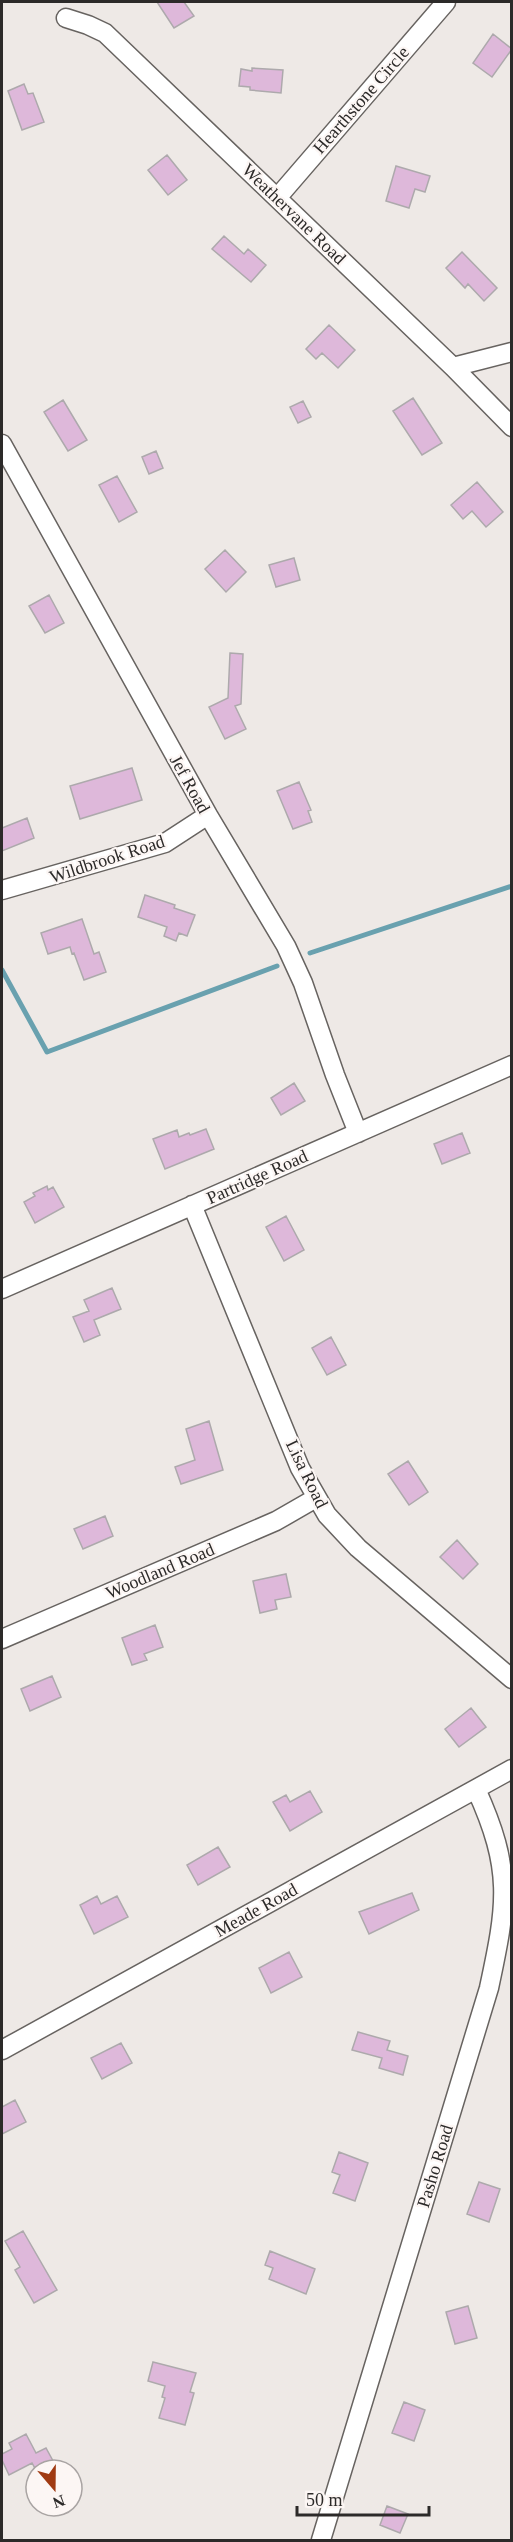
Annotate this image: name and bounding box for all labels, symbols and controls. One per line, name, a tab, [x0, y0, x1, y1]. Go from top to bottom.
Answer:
street label: Hearthstone Circle	[309, 42, 413, 158]
street label: Weathervane Road	[238, 160, 350, 268]
street label: Jef Road	[166, 751, 214, 817]
street label: Wildbrook Road	[47, 831, 167, 887]
street label: Partridge Road	[203, 1146, 311, 1208]
street label: Lisa Road	[282, 1437, 332, 1511]
street label: Woodland Road	[103, 1539, 217, 1603]
street label: Meade Road	[211, 1879, 301, 1941]
street label: Pasho Road	[413, 2122, 457, 2210]
north arrow	[24, 2458, 84, 2518]
scale bar	[297, 2479, 429, 2517]
text: 50 m	[306, 2490, 343, 2510]
text: N	[50, 2492, 67, 2512]

